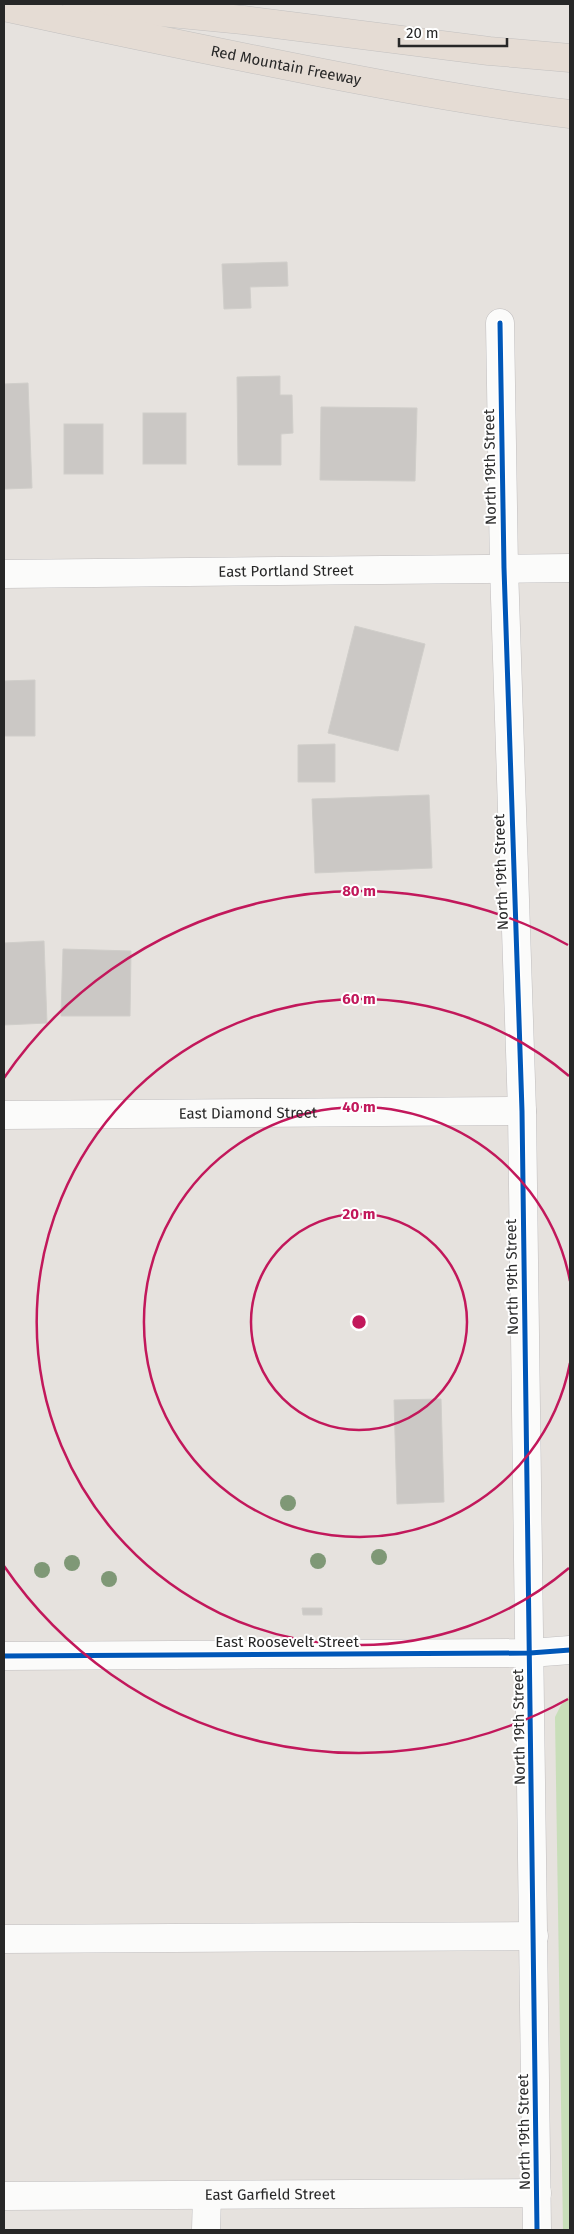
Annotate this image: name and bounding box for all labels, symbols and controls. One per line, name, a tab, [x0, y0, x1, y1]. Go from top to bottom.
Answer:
scale bar	[399, 15, 506, 47]
text: 20 m	[406, 24, 439, 42]
street label: Red Mountain Freeway	[209, 42, 363, 89]
street label: North 19th Street	[480, 408, 500, 525]
street label: East Portland Street	[218, 561, 354, 581]
street label: North 19th Street	[490, 813, 512, 930]
text: 80 m	[342, 882, 376, 900]
text: 60 m	[342, 990, 376, 1008]
text: 40 m	[342, 1098, 376, 1116]
street label: East Diamond Street	[179, 1104, 318, 1123]
text: 20 m	[343, 1205, 375, 1223]
street label: North 19th Street	[502, 1218, 522, 1335]
centre of rings	[350, 1313, 368, 1331]
street label: East Roosevelt Street	[215, 1633, 359, 1651]
street label: North 19th Street	[509, 1668, 529, 1785]
street label: North 19th Street	[514, 2073, 534, 2190]
street label: East Garfield Street	[205, 2185, 336, 2204]

